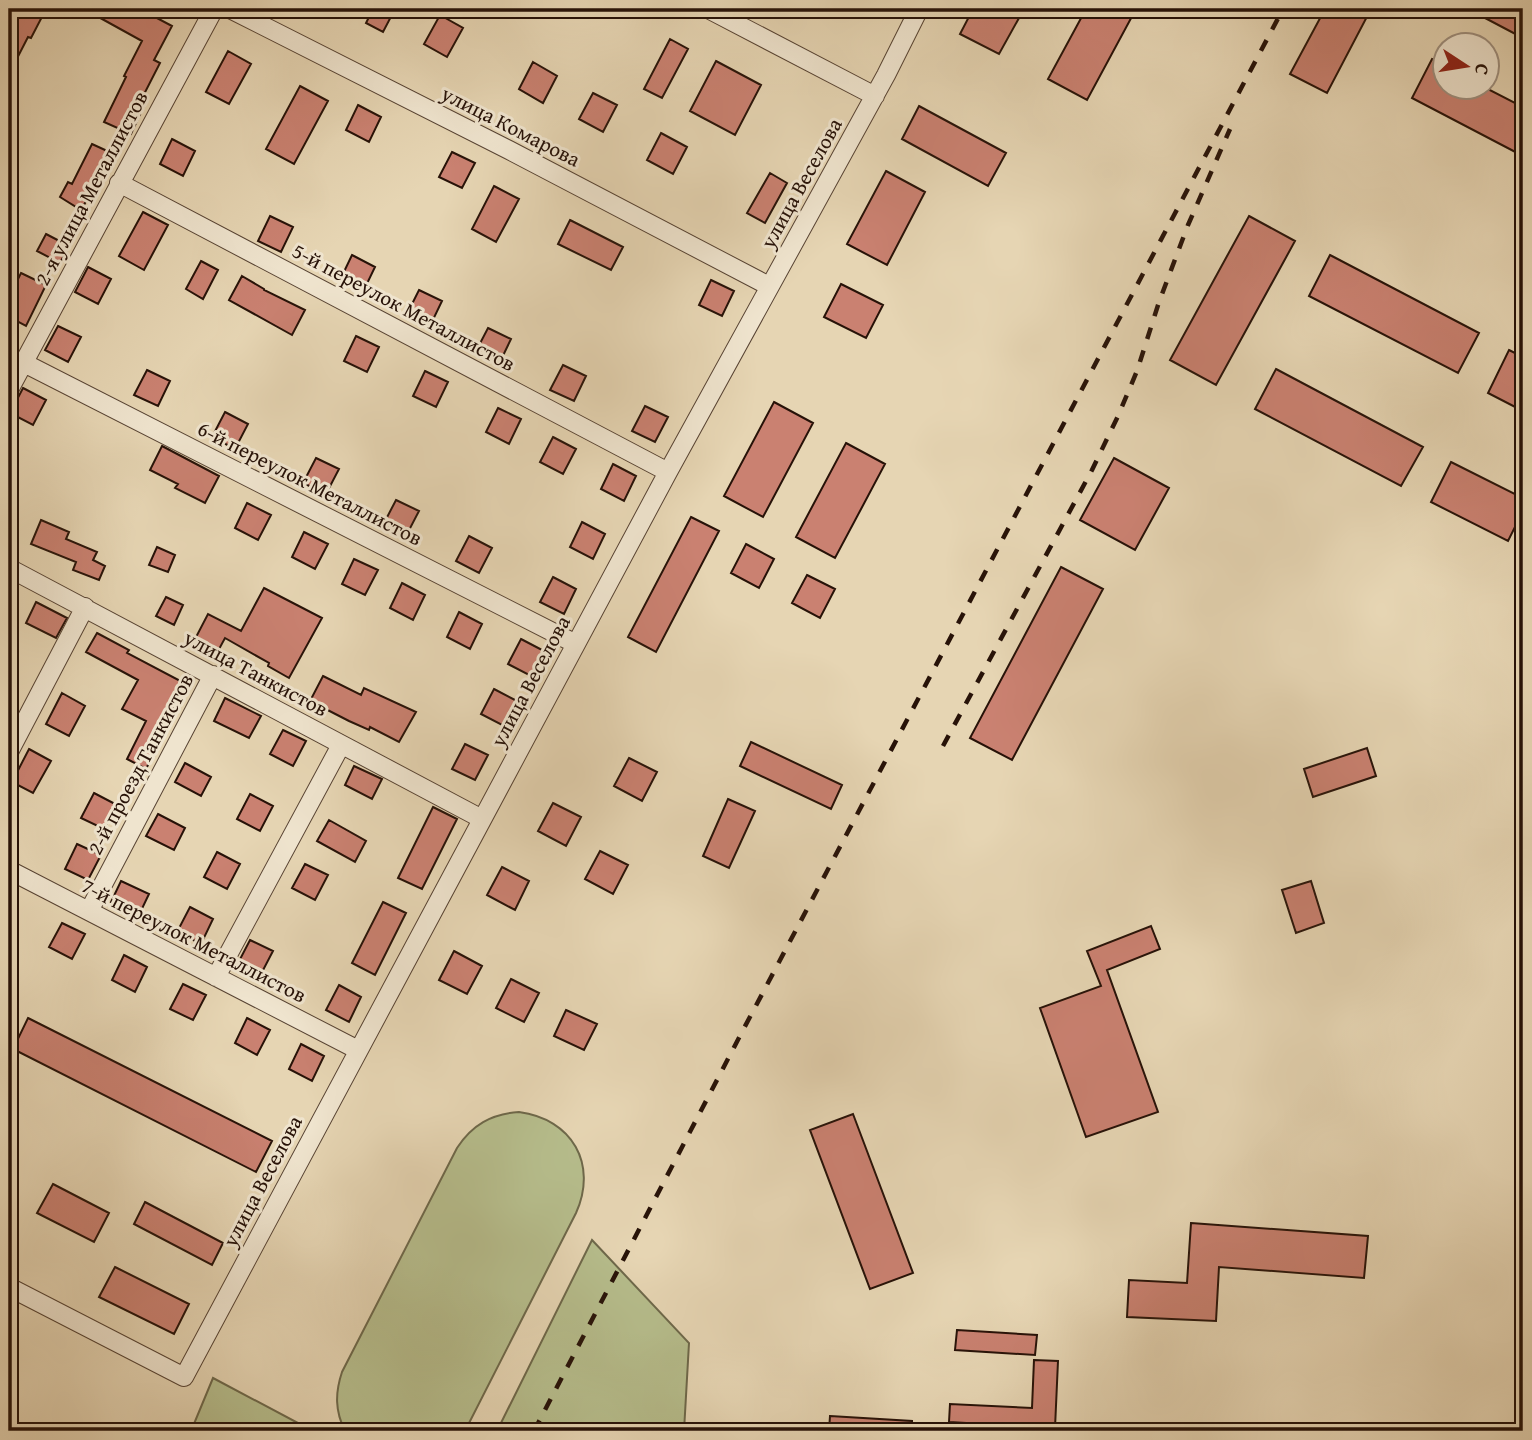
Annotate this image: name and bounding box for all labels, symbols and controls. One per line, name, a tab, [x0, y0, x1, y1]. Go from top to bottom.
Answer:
north arrow	[1430, 32, 1500, 102]
text: С	[1468, 61, 1497, 78]
street label: улица Комарова	[435, 77, 586, 174]
street label: 2-я улица Металлистов	[27, 85, 155, 291]
street label: улица Веселова	[752, 112, 850, 255]
street label: 5-й переулок Металлистов	[287, 235, 521, 379]
street label: 6-й переулок Металлистов	[192, 413, 428, 553]
street label: улица Веселова	[482, 610, 578, 753]
street label: улица Танкистов	[178, 621, 334, 724]
street label: 2-й проезд Танкистов	[79, 668, 201, 860]
street label: 7-й переулок Металлистов	[76, 870, 312, 1010]
street label: улица Веселова	[214, 1110, 310, 1253]

